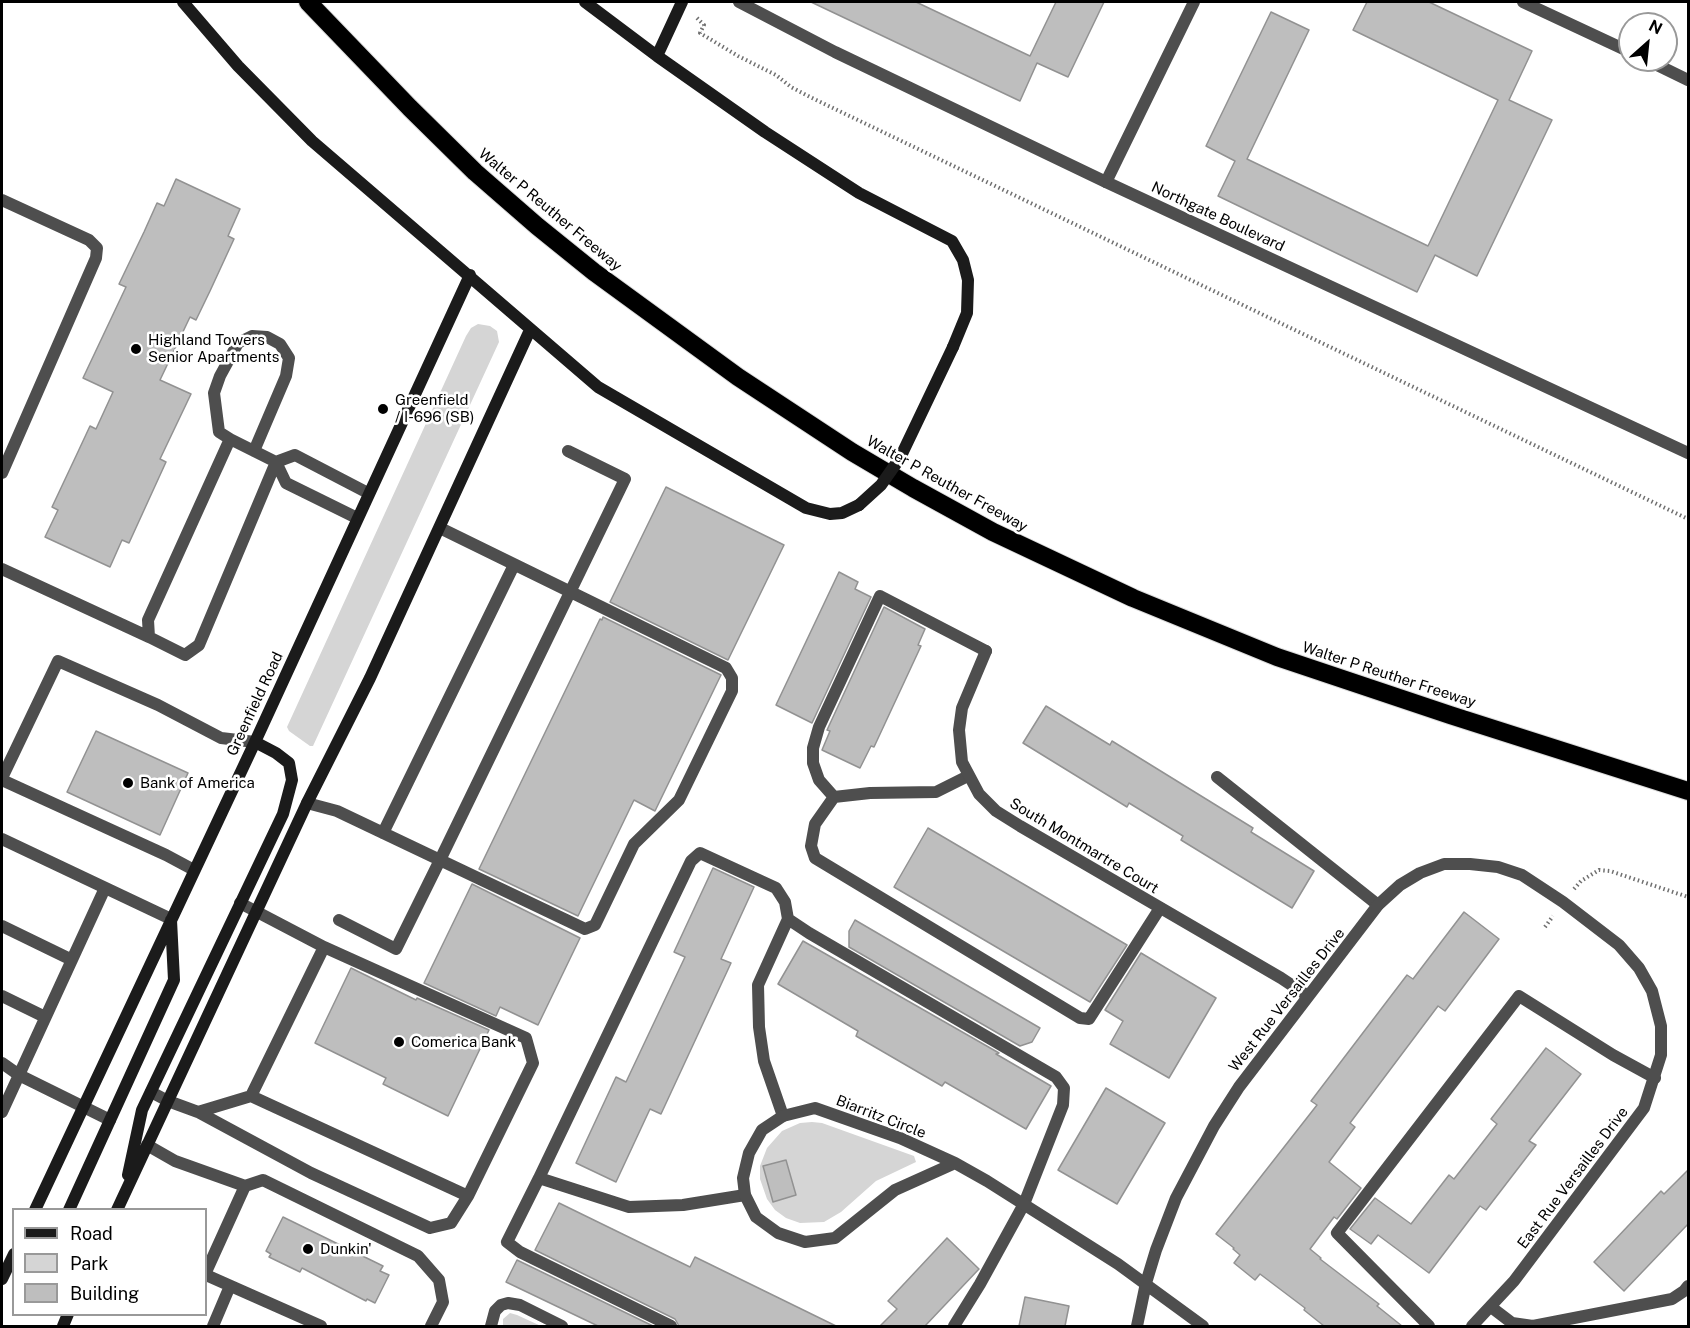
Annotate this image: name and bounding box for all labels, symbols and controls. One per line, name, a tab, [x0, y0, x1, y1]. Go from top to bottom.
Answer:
north arrow	[1618, 12, 1678, 72]
text: N	[1646, 16, 1665, 39]
street label: Walter P Reuther Freeway	[475, 145, 625, 275]
street label: Northgate Boulevard	[1149, 178, 1287, 256]
place label: Highland Towers Senior Apartments	[148, 331, 279, 366]
marker: Highland Towers Senior Apartments	[129, 342, 143, 356]
place label: Greenfield / I-696 (SB)	[395, 391, 474, 426]
marker: Greenfield / I-696 (SB)	[376, 402, 390, 416]
street label: Walter P Reuther Freeway	[863, 432, 1031, 536]
street label: Walter P Reuther Freeway	[1300, 638, 1478, 712]
street label: Greenfield Road	[223, 649, 287, 759]
place label: Bank of America	[140, 774, 255, 792]
marker: Bank of America	[121, 776, 135, 790]
street label: South Montmartre Court	[1006, 794, 1162, 898]
street label: West Rue Versailles Drive	[1225, 925, 1349, 1075]
place label: Comerica Bank	[411, 1033, 516, 1051]
marker: Comerica Bank	[392, 1035, 406, 1049]
street label: Biarritz Circle	[834, 1092, 928, 1142]
street label: East Rue Versailles Drive	[1514, 1104, 1632, 1252]
legend	[12, 1208, 207, 1316]
text: Road	[70, 1223, 113, 1244]
place label: Dunkin'	[320, 1240, 372, 1258]
marker: Dunkin'	[301, 1242, 315, 1256]
text: Park	[70, 1253, 108, 1274]
text: Building	[70, 1283, 139, 1304]

